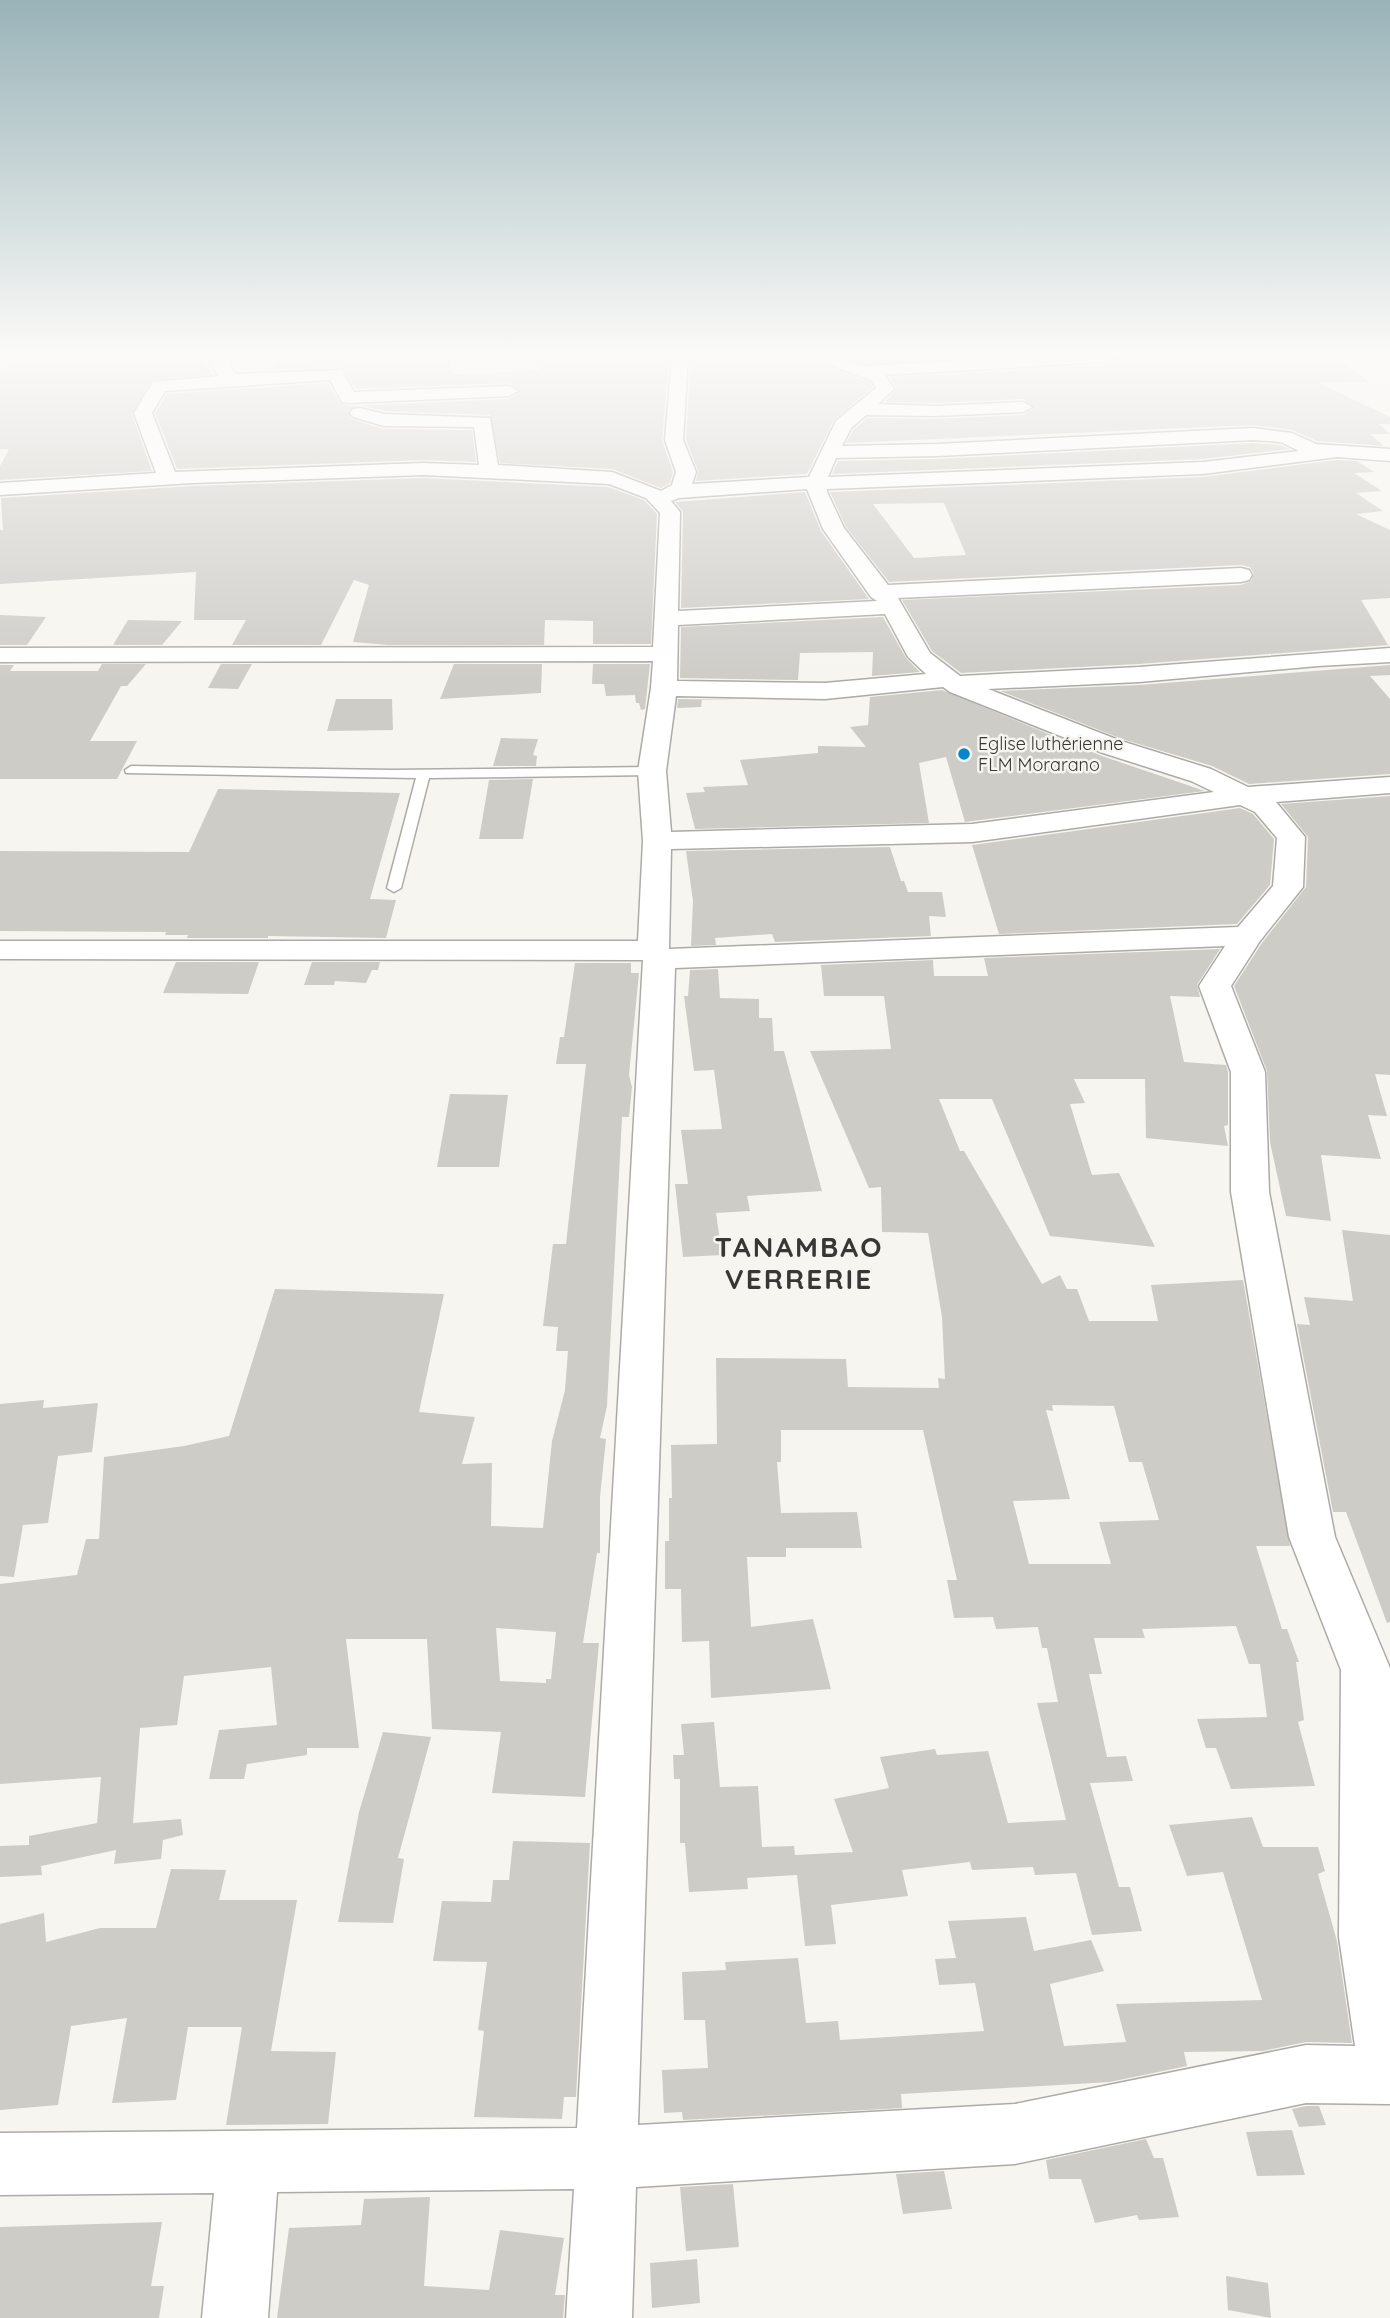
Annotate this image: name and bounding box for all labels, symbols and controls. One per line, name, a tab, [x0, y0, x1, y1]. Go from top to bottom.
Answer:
place label: Eglise luthérienne FLM Morarano	[978, 732, 1124, 776]
marker: Eglise luthérienne FLM Morarano	[956, 746, 972, 762]
district label: TANAMBAO VERRERIE	[715, 1229, 883, 1296]

